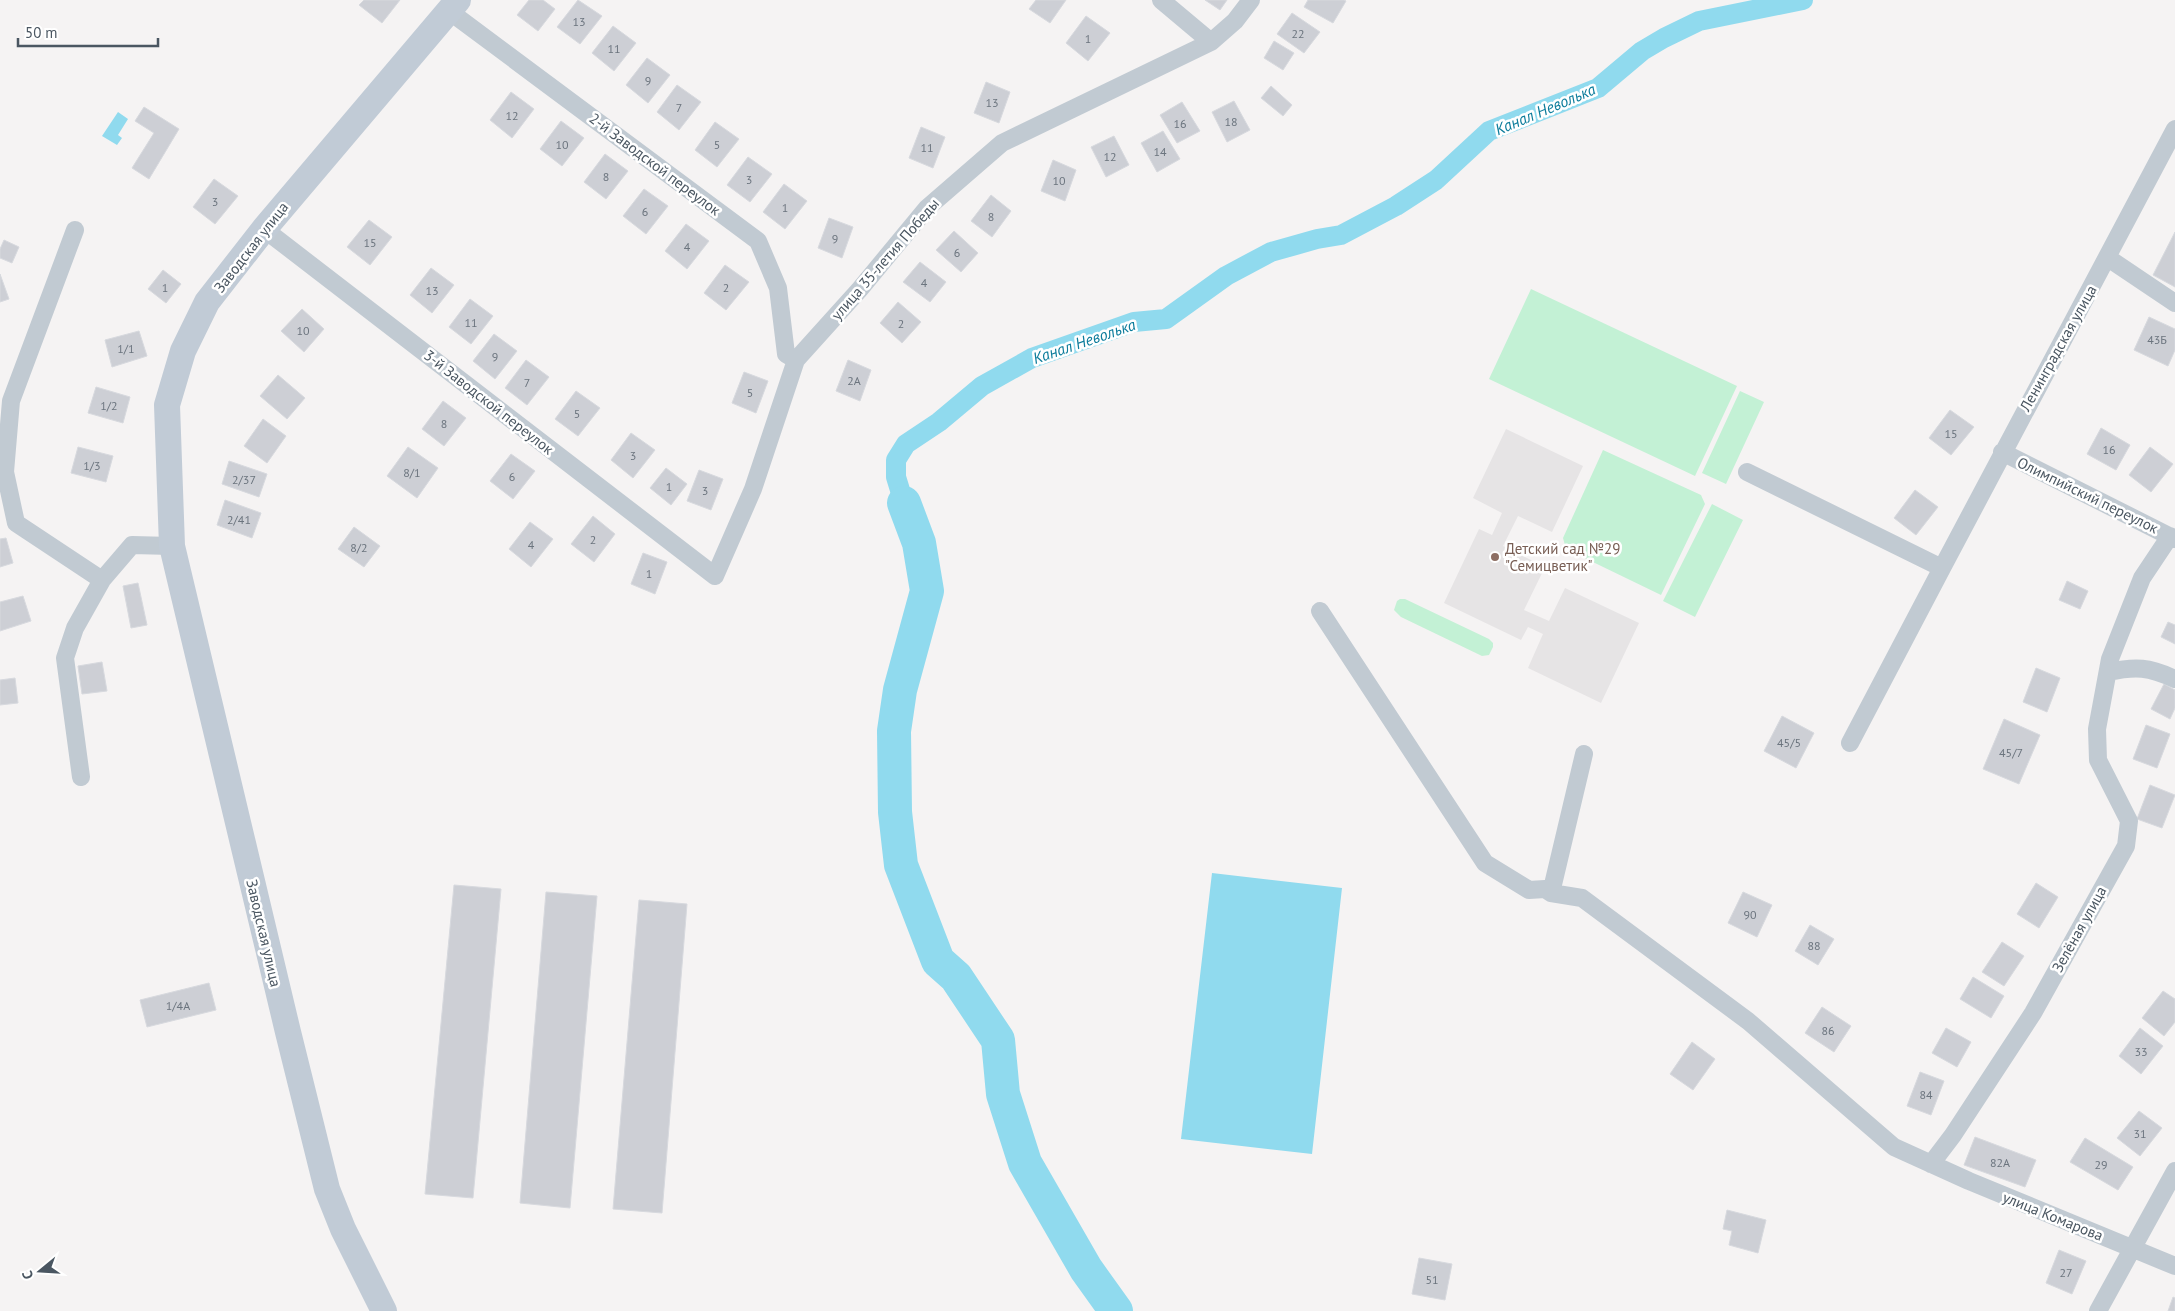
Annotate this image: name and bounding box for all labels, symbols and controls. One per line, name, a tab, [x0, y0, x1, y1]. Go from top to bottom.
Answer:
house number: 13	[572, 14, 586, 29]
scale bar	[18, 15, 158, 47]
text: 50 m	[25, 23, 58, 42]
house number: 22	[1291, 26, 1305, 41]
house number: 1	[1085, 31, 1091, 46]
house number: 11	[607, 41, 621, 56]
house number: 9	[645, 73, 651, 88]
water label: Канал Неволька	[1492, 79, 1598, 139]
house number: 13	[985, 95, 999, 110]
house number: 7	[676, 100, 682, 115]
house number: 12	[505, 108, 519, 123]
street label: 2-й Заводской переулок	[586, 108, 725, 220]
house number: 18	[1224, 114, 1238, 129]
house number: 16	[1173, 116, 1187, 131]
house number: 10	[555, 137, 569, 152]
house number: 5	[714, 137, 720, 152]
house number: 11	[920, 140, 934, 155]
house number: 14	[1153, 144, 1167, 159]
house number: 12	[1103, 149, 1117, 164]
house number: 8	[603, 169, 609, 184]
house number: 3	[746, 172, 752, 187]
house number: 10	[1052, 173, 1066, 188]
house number: 3	[212, 194, 218, 209]
street label: улица 35-летия Победы	[827, 194, 943, 324]
street label: Заводская улица	[210, 198, 292, 296]
house number: 1	[782, 200, 788, 215]
house number: 6	[642, 204, 648, 219]
house number: 8	[988, 209, 994, 224]
house number: 9	[832, 231, 838, 246]
house number: 15	[363, 235, 377, 250]
house number: 4	[684, 239, 691, 254]
house number: 6	[954, 245, 960, 260]
house number: 4	[921, 275, 928, 290]
house number: 1	[162, 280, 168, 295]
house number: 2	[723, 280, 729, 295]
street label: Ленинградская улица	[2015, 282, 2101, 415]
house number: 13	[425, 283, 439, 298]
water label: Канал Неволька	[1030, 314, 1138, 368]
house number: 11	[464, 315, 478, 330]
house number: 2	[898, 316, 904, 331]
house number: 10	[296, 323, 310, 338]
house number: 43Б	[2147, 332, 2167, 347]
house number: 1/1	[117, 341, 135, 356]
street label: 3-й Заводской переулок	[420, 345, 558, 459]
house number: 9	[492, 349, 498, 364]
house number: 2А	[847, 373, 861, 388]
house number: 7	[524, 375, 530, 390]
house number: 5	[747, 385, 753, 400]
house number: 1/2	[100, 398, 118, 413]
house number: 5	[574, 406, 580, 421]
house number: 8	[441, 416, 447, 431]
house number: 15	[1944, 426, 1958, 441]
house number: 16	[2102, 442, 2116, 457]
house number: 3	[630, 448, 636, 463]
street label: Олимпийский переулок	[2014, 453, 2162, 538]
house number: 1/3	[83, 458, 101, 473]
house number: 8/1	[403, 465, 421, 480]
house number: 6	[509, 469, 515, 484]
house number: 2/37	[232, 472, 256, 487]
house number: 1	[666, 479, 672, 494]
house number: 3	[702, 483, 708, 498]
house number: 2/41	[227, 512, 251, 527]
house number: 2	[590, 532, 596, 547]
house number: 4	[528, 537, 535, 552]
place label: Детский сад №29 "Семицветик"	[1505, 539, 1620, 575]
house number: 8/2	[350, 540, 368, 555]
marker: Детский сад №29 "Семицветик"	[1489, 551, 1501, 563]
house number: 1	[646, 566, 652, 581]
house number: 45/5	[1777, 735, 1801, 750]
house number: 45/7	[1999, 745, 2023, 760]
street label: Заводская улица	[242, 877, 286, 989]
street label: Зелёная улица	[2048, 883, 2110, 975]
house number: 90	[1743, 907, 1757, 922]
house number: 88	[1807, 938, 1821, 953]
house number: 1/4А	[166, 998, 190, 1013]
house number: 86	[1821, 1023, 1835, 1038]
house number: 33	[2134, 1044, 2148, 1059]
house number: 84	[1919, 1087, 1933, 1102]
house number: 31	[2133, 1126, 2147, 1141]
house number: 82А	[1990, 1155, 2010, 1170]
house number: 29	[2094, 1157, 2108, 1172]
street label: улица Комарова	[2000, 1187, 2106, 1245]
north arrow	[15, 1246, 65, 1296]
house number: 27	[2059, 1265, 2073, 1280]
text: С	[18, 1268, 37, 1282]
house number: 51	[1425, 1272, 1439, 1287]

